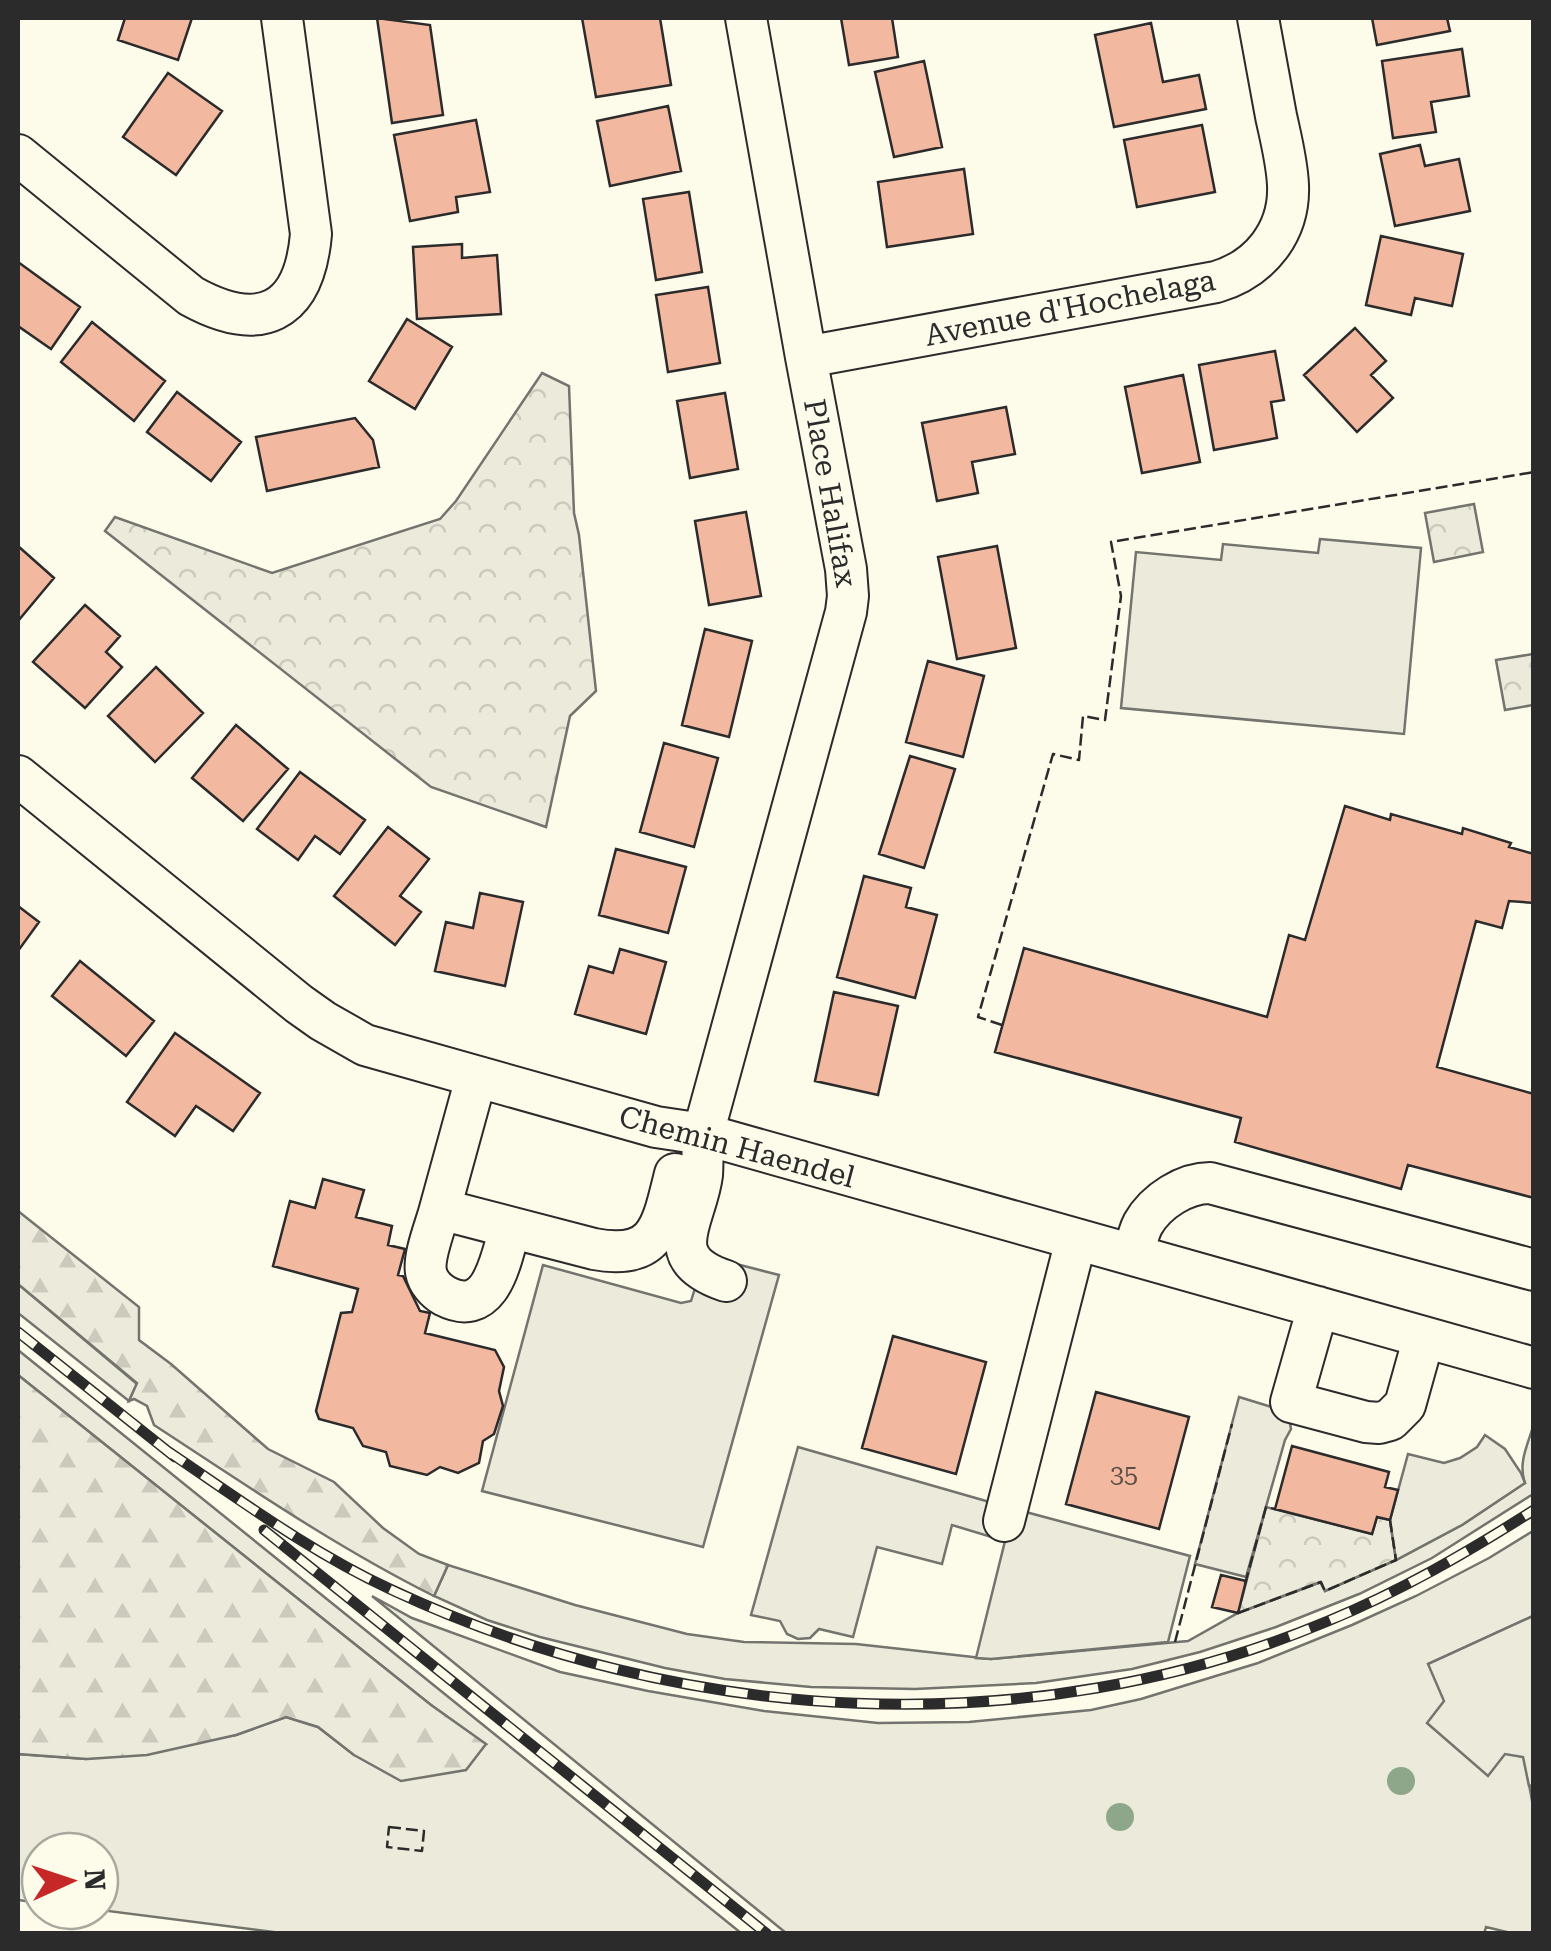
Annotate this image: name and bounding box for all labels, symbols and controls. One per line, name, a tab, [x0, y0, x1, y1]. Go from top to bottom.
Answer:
street label: Avenue d'Hochelaga	[922, 262, 1218, 353]
street label: Place Halifax	[797, 396, 864, 590]
street label: Chemin Haendel	[616, 1098, 859, 1195]
house number: 35	[1110, 1460, 1138, 1489]
north arrow	[20, 1831, 120, 1931]
text: N	[77, 1868, 112, 1891]

